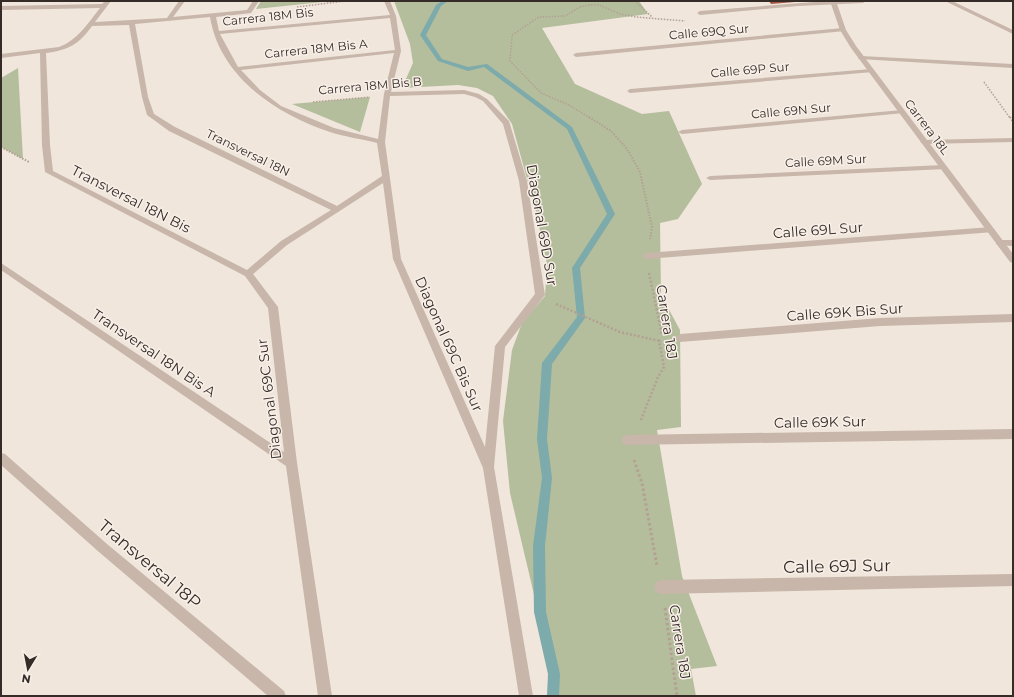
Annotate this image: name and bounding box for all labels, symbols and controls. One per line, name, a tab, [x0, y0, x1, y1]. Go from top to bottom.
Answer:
street label: Carrera 18M Bis	[222, 4, 314, 29]
street label: Calle 69Q Sur	[668, 21, 750, 42]
street label: Carrera 18M Bis A	[264, 36, 368, 61]
street label: Calle 69P Sur	[710, 59, 790, 80]
street label: Carrera 18M Bis B	[318, 74, 422, 97]
street label: Carrera 18L	[902, 96, 953, 157]
street label: Calle 69N Sur	[750, 100, 832, 121]
street label: Transversal 18N	[204, 126, 293, 179]
street label: Calle 69M Sur	[785, 151, 867, 170]
street label: Transversal 18N Bis	[68, 161, 194, 237]
street label: Diagonal 69D Sur	[522, 163, 562, 288]
street label: Calle 69L Sur	[772, 218, 864, 242]
street label: Diagonal 69C Bis Sur	[411, 274, 487, 415]
street label: Carrera 18J	[652, 283, 682, 361]
street label: Calle 69K Bis Sur	[786, 299, 904, 325]
street label: Transversal 18N Bis A	[89, 305, 220, 402]
street label: Diagonal 69C Sur	[253, 337, 285, 460]
street label: Calle 69K Sur	[774, 412, 867, 432]
street label: Transversal 18P	[95, 515, 205, 613]
street label: Calle 69J Sur	[783, 555, 891, 577]
street label: Carrera 18J	[665, 603, 695, 681]
north arrow	[8, 649, 48, 689]
text: N	[21, 671, 32, 687]

